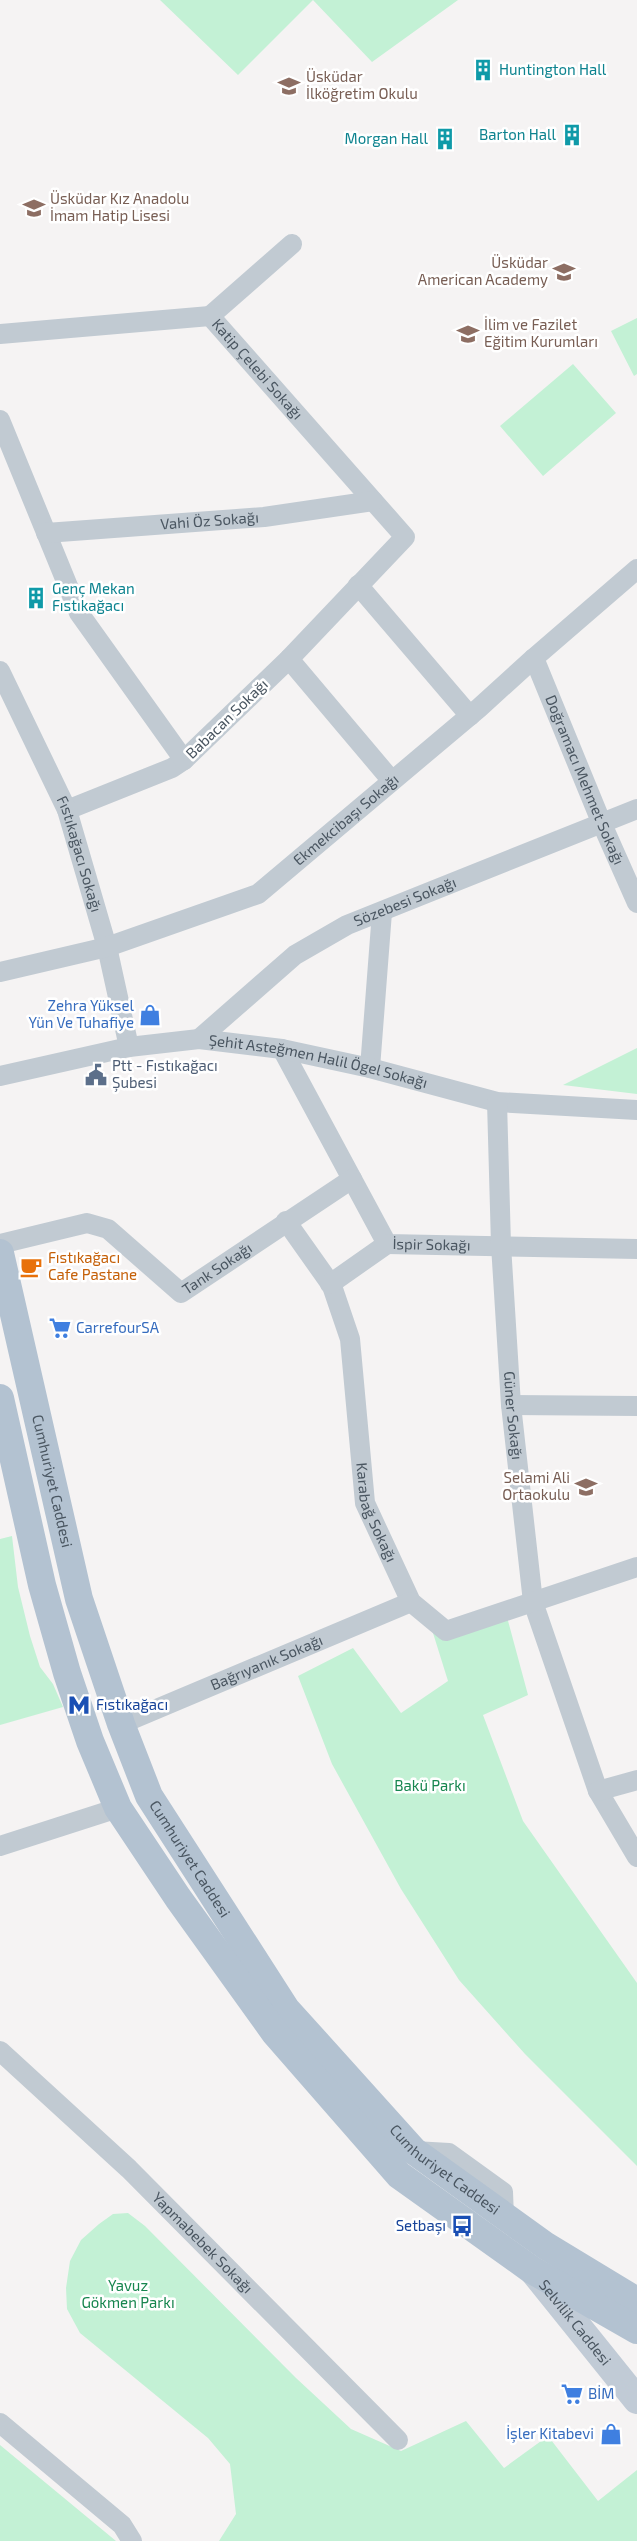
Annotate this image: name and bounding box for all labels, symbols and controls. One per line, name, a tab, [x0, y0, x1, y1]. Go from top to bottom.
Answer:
building icon: Huntington Hall	[470, 57, 496, 83]
place label: Huntington Hall	[499, 60, 607, 78]
place label: Üsküdar İlköğretim Okulu	[306, 67, 418, 102]
school or university icon: Üsküdar İlköğretim Okulu	[276, 73, 302, 99]
building icon: Barton Hall	[559, 122, 585, 148]
place label: Barton Hall	[479, 125, 557, 143]
building icon: Morgan Hall	[432, 126, 458, 152]
place label: Morgan Hall	[345, 129, 429, 147]
place label: Üsküdar Kız Anadolu İmam Hatip Lisesi	[50, 189, 189, 224]
school or university icon: Üsküdar Kız Anadolu İmam Hatip Lisesi	[21, 195, 47, 221]
place label: Üsküdar American Academy	[418, 253, 548, 288]
school or university icon: Üsküdar American Academy	[551, 259, 577, 285]
street label: Katip Çelebi Sokağı	[209, 315, 307, 423]
place label: İlim ve Fazilet Eğitim Kurumları	[484, 315, 598, 350]
school or university icon: İlim ve Fazilet Eğitim Kurumları	[455, 321, 481, 347]
street label: Vahi Öz Sokağı	[160, 507, 259, 533]
place label: Genç Mekan Fıstıkağacı	[52, 579, 135, 614]
building icon: Genç Mekan Fıstıkağacı	[23, 585, 49, 611]
street label: Babacan Sokağı	[182, 675, 271, 762]
street label: Doğramacı Mehmet Sokağı	[542, 692, 629, 867]
street label: Ekmekcibaşı Sokağı	[289, 770, 402, 869]
street label: Fıstıkağacı Sokağı	[53, 793, 106, 914]
street label: Sözebesi Sokağı	[351, 872, 458, 929]
place label: Zehra Yüksel Yün Ve Tuhafiye	[29, 996, 135, 1031]
shop icon: Zehra Yüksel Yün Ve Tuhafiye	[137, 1002, 163, 1028]
street label: Şehit Asteğmen Halil Ögel Sokağı	[208, 1030, 430, 1091]
place label: Ptt - Fıstıkağacı Şubesi	[112, 1056, 218, 1092]
public building icon: Ptt - Fıstıkağacı Şubesi	[83, 1062, 109, 1088]
street label: İspir Sokağı	[392, 1234, 471, 1254]
street label: Tank Sokağı	[178, 1238, 255, 1298]
place label: Fıstıkağacı Cafe Pastane	[48, 1248, 137, 1283]
cafe icon: Fıstıkağacı Cafe Pastane	[18, 1254, 44, 1280]
supermarket icon: CarrefourSA	[47, 1315, 73, 1341]
place label: CarrefourSA	[76, 1318, 160, 1336]
street label: Güner Sokağı	[501, 1371, 527, 1461]
street label: Cumhuriyet Caddesi	[29, 1413, 77, 1549]
street label: Karabağ Sokağı	[353, 1462, 401, 1565]
place label: Selami Ali Ortaokulu	[502, 1468, 570, 1503]
school or university icon: Selami Ali Ortaokulu	[573, 1474, 599, 1500]
street label: Bağrıyanık Sokağı	[207, 1630, 325, 1693]
metro station icon: Fıstıkağacı	[66, 1692, 92, 1718]
place label: Fıstıkağacı	[96, 1695, 168, 1713]
park label: Bakü Parkı	[394, 1776, 466, 1794]
street label: Cumhuriyet Caddesi	[146, 1797, 235, 1920]
street label: Cumhuriyet Caddesi	[386, 2120, 504, 2218]
street label: Yapmabebek Sokağı	[149, 2188, 257, 2297]
bus stop icon: Setbaşı	[449, 2213, 475, 2239]
place label: Setbaşı	[396, 2216, 446, 2235]
park label: Yavuz Gökmen Parkı	[81, 2276, 175, 2311]
street label: Selvilik Caddesi	[536, 2276, 615, 2368]
supermarket icon: BİM	[559, 2381, 585, 2407]
place label: BİM	[588, 2384, 614, 2402]
shop icon: İşler Kitabevi	[598, 2421, 624, 2447]
place label: İşler Kitabevi	[506, 2424, 594, 2443]

